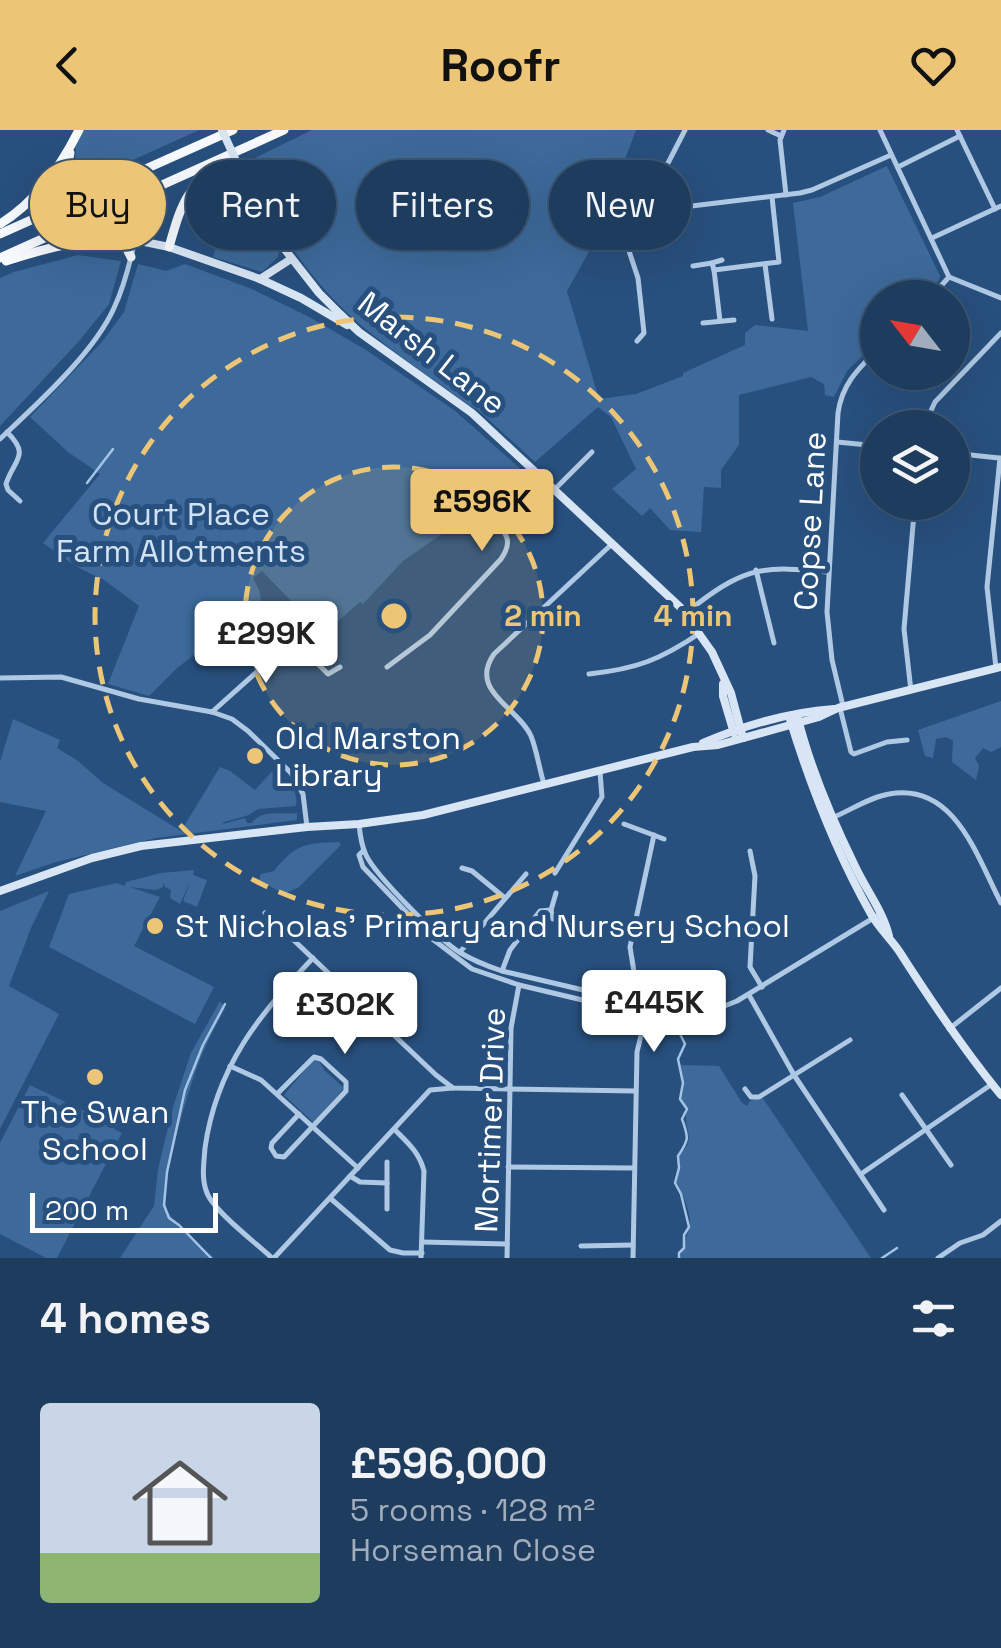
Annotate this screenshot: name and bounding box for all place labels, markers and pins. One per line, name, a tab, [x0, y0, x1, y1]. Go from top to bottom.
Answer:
pin: £596K	[412, 469, 552, 554]
centre of rings	[376, 598, 412, 634]
pin: £299K	[196, 601, 336, 686]
place label: Old Marston Library	[275, 718, 461, 795]
marker: Old Marston Library	[244, 745, 266, 767]
place label: St Nicholas' Primary and Nursery School	[175, 906, 790, 946]
marker: St Nicholas' Primary and Nursery School	[144, 915, 166, 937]
pin: £445K	[584, 970, 724, 1055]
pin: £302K	[275, 972, 415, 1057]
marker: The Swan School	[84, 1066, 106, 1088]
place label: The Swan School	[21, 1092, 169, 1169]

